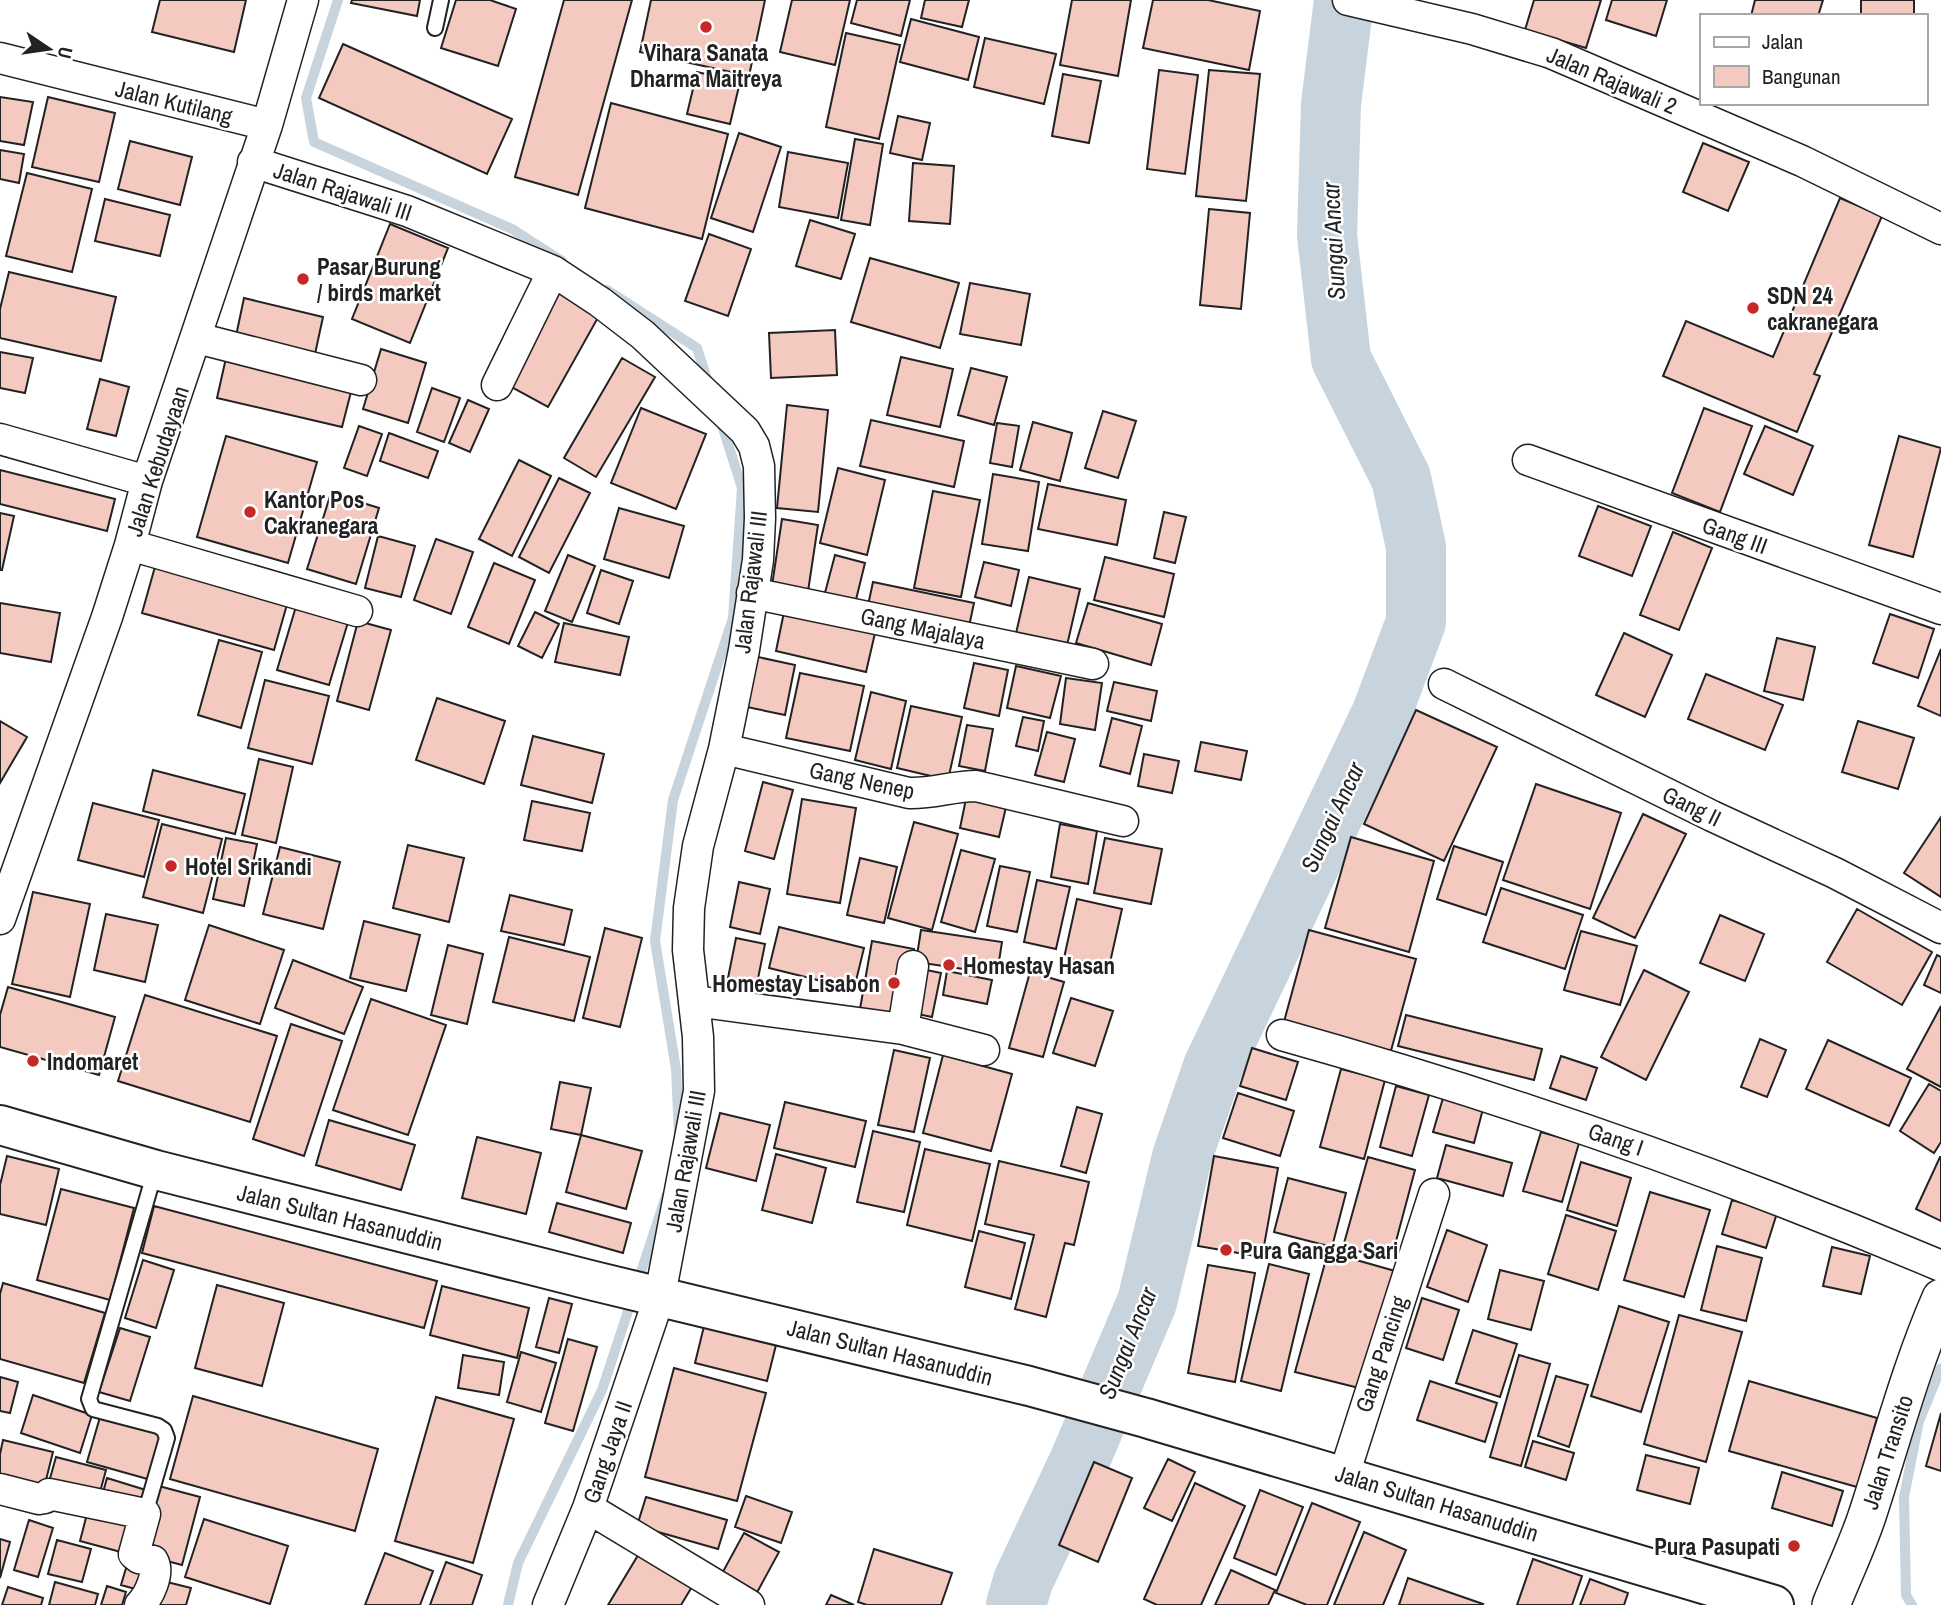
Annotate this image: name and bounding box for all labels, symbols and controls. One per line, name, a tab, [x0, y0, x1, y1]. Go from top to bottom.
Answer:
north arrow	[14, 14, 84, 84]
legend	[1700, 14, 1927, 105]
marker: Vihara Sanata Dharma Maitreya	[698, 19, 714, 35]
text: Jalan	[1762, 27, 1803, 56]
place label: Vihara Sanata Dharma Maitreya	[630, 37, 783, 94]
street label: Jalan Rajawali 2	[1542, 39, 1682, 121]
text: U	[52, 44, 79, 61]
text: Bangunan	[1762, 62, 1841, 91]
street label: Jalan Kutilang	[112, 73, 236, 132]
street label: Jalan Rajawali III	[270, 154, 416, 228]
water label: Sungai Ancar	[1314, 180, 1352, 301]
place label: Pasar Burung / birds market	[317, 251, 441, 308]
marker: Pasar Burung / birds market	[295, 271, 311, 287]
place label: SDN 24 cakranegara	[1767, 280, 1879, 337]
marker: SDN 24 cakranegara	[1745, 300, 1761, 316]
street label: Jalan Kebudayaan	[118, 382, 196, 540]
place label: Kantor Pos Cakranegara	[264, 484, 379, 541]
marker: Kantor Pos Cakranegara	[242, 504, 258, 520]
street label: Jalan Rajawali III	[726, 509, 774, 655]
street label: Gang III	[1698, 509, 1772, 561]
street label: Gang Majalaya	[858, 600, 989, 656]
street label: Gang Nenep	[806, 754, 918, 806]
water label: Sungai Ancar	[1293, 755, 1372, 877]
street label: Gang II	[1657, 779, 1727, 833]
place label: Hotel Srikandi	[185, 851, 312, 882]
marker: Hotel Srikandi	[163, 858, 179, 874]
place label: Homestay Hasan	[963, 950, 1115, 981]
marker: Homestay Hasan	[941, 957, 957, 973]
place label: Homestay Lisabon	[712, 968, 880, 999]
marker: Homestay Lisabon	[886, 975, 902, 991]
place label: Indomaret	[47, 1046, 138, 1077]
marker: Indomaret	[25, 1053, 41, 1069]
street label: Jalan Rajawali III	[657, 1088, 713, 1234]
street label: Gang I	[1584, 1115, 1648, 1163]
street label: Jalan Sultan Hasanuddin	[234, 1176, 446, 1258]
place label: Pura Gangga Sari	[1240, 1235, 1398, 1266]
marker: Pura Gangga Sari	[1218, 1242, 1234, 1258]
water label: Sungai Ancar	[1090, 1281, 1164, 1404]
street label: Gang Pancing	[1348, 1291, 1415, 1416]
street label: Jalan Sultan Hasanuddin	[784, 1311, 996, 1393]
street label: Jalan Transito	[1854, 1391, 1920, 1513]
street label: Gang Jaya II	[575, 1396, 639, 1508]
street label: Jalan Sultan Hasanuddin	[1332, 1457, 1542, 1549]
place label: Pura Pasupati	[1654, 1531, 1780, 1562]
marker: Pura Pasupati	[1786, 1538, 1802, 1554]

